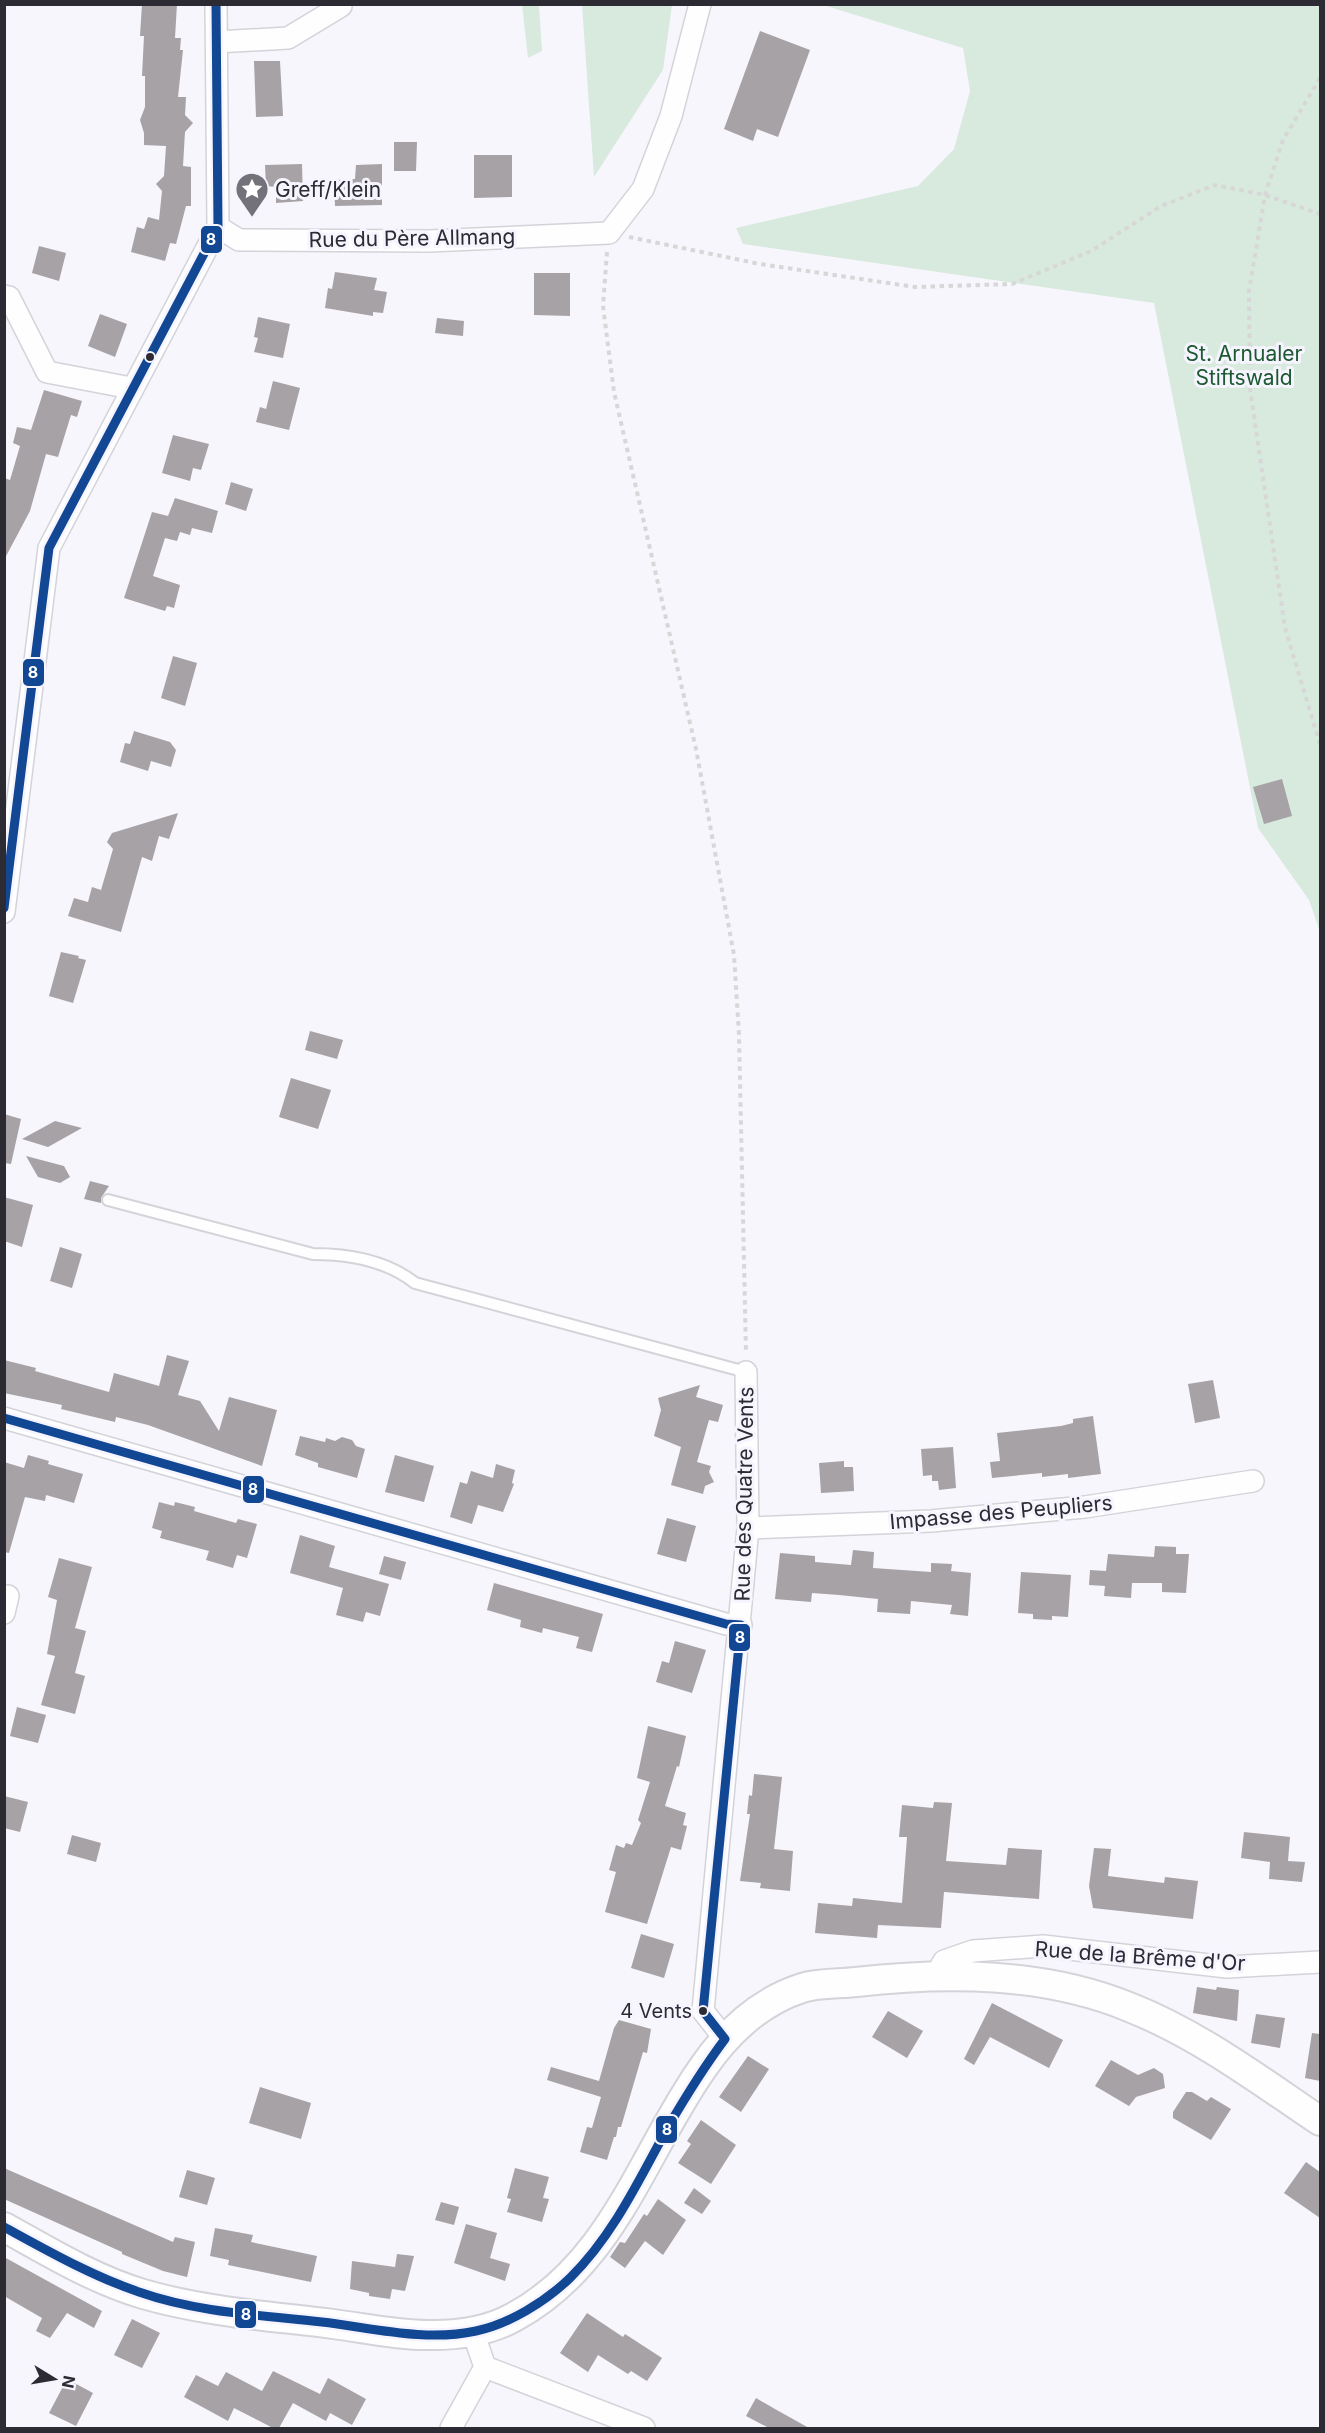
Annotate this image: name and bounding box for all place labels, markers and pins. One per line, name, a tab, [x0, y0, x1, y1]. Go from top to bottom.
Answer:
place icon: Greff/Klein	[234, 171, 270, 218]
place label: Greff/Klein	[275, 177, 381, 202]
unlabelled marker	[144, 351, 156, 363]
place label: 4 Vents	[620, 1999, 692, 2023]
marker: 4 Vents	[697, 2005, 709, 2017]

